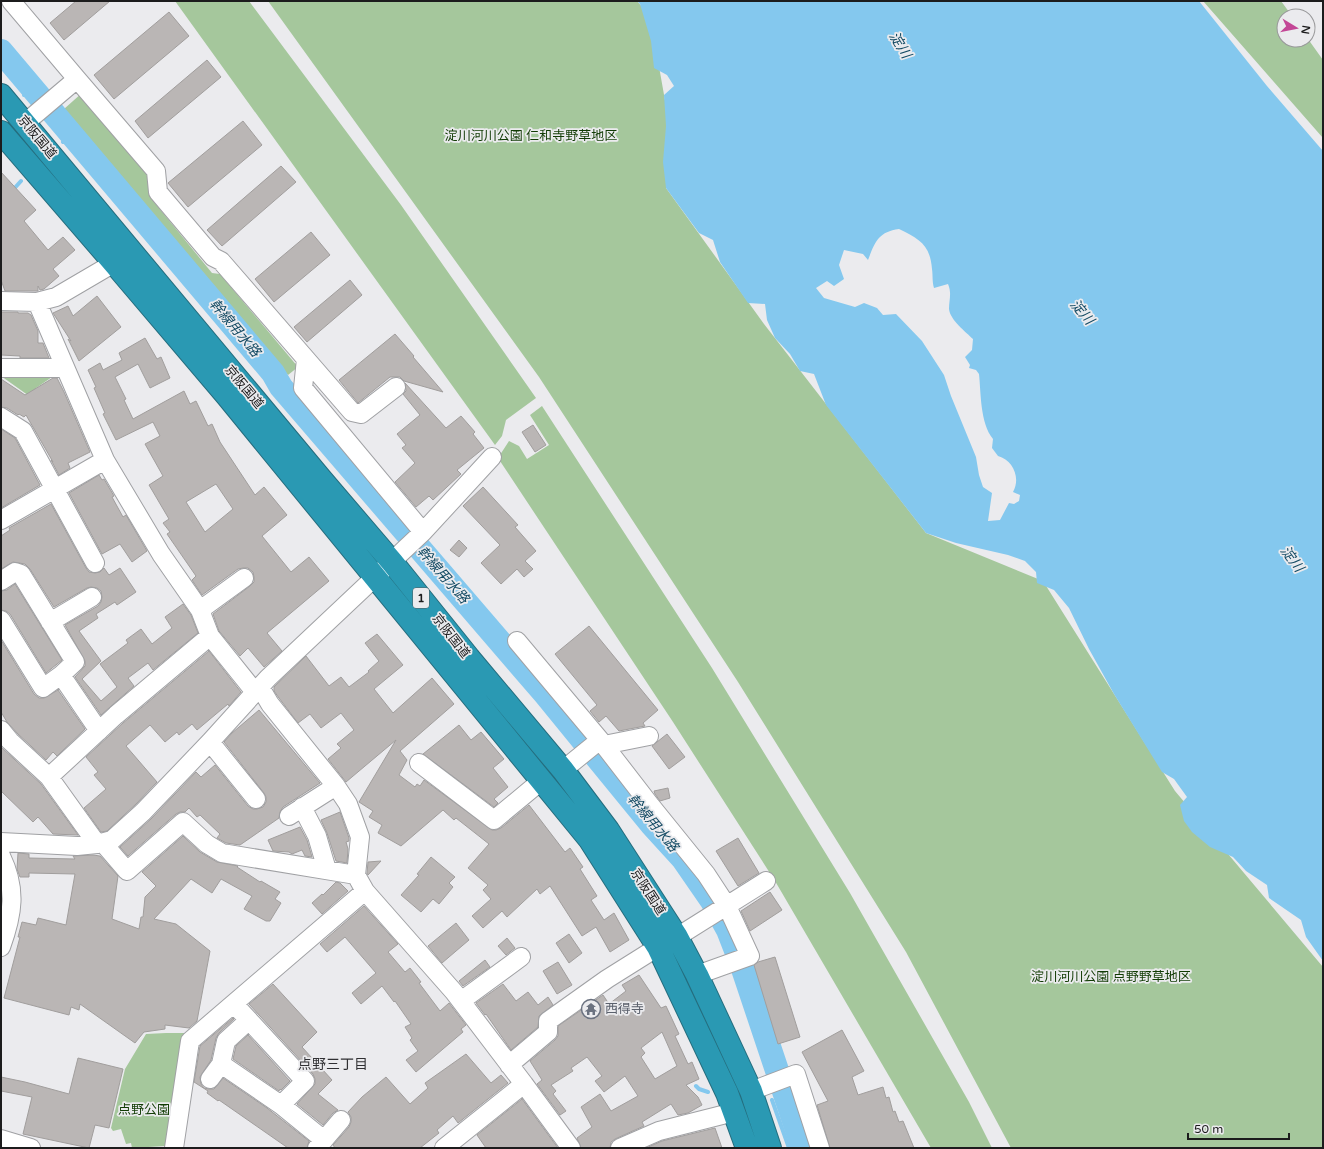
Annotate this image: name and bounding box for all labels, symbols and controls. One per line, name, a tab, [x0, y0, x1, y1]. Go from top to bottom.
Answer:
north arrow	[1276, 8, 1316, 48]
text: N	[1298, 24, 1313, 35]
water label: 淀川	[885, 29, 916, 63]
street label: 京阪国道	[14, 112, 60, 162]
park label: 淀川河川公園 仁和寺野草地区	[445, 128, 617, 144]
water label: 幹線用水路	[206, 296, 265, 361]
water label: 淀川	[1066, 296, 1099, 330]
street label: 京阪国道	[221, 362, 267, 412]
water label: 幹線用水路	[414, 543, 473, 608]
water label: 淀川	[1277, 543, 1308, 577]
road number: 1	[413, 588, 429, 608]
street label: 京阪国道	[429, 611, 473, 661]
water label: 幹線用水路	[624, 791, 683, 856]
street label: 京阪国道	[627, 866, 669, 918]
park label: 淀川河川公園 点野野草地区	[1031, 969, 1191, 985]
temple icon: 西得寺	[580, 998, 602, 1020]
place label: 西得寺	[605, 1001, 644, 1017]
district label: 点野三丁目	[298, 1056, 368, 1073]
park label: 点野公園	[118, 1102, 170, 1118]
scale bar	[1188, 1115, 1289, 1141]
text: 50 m	[1194, 1122, 1223, 1136]

